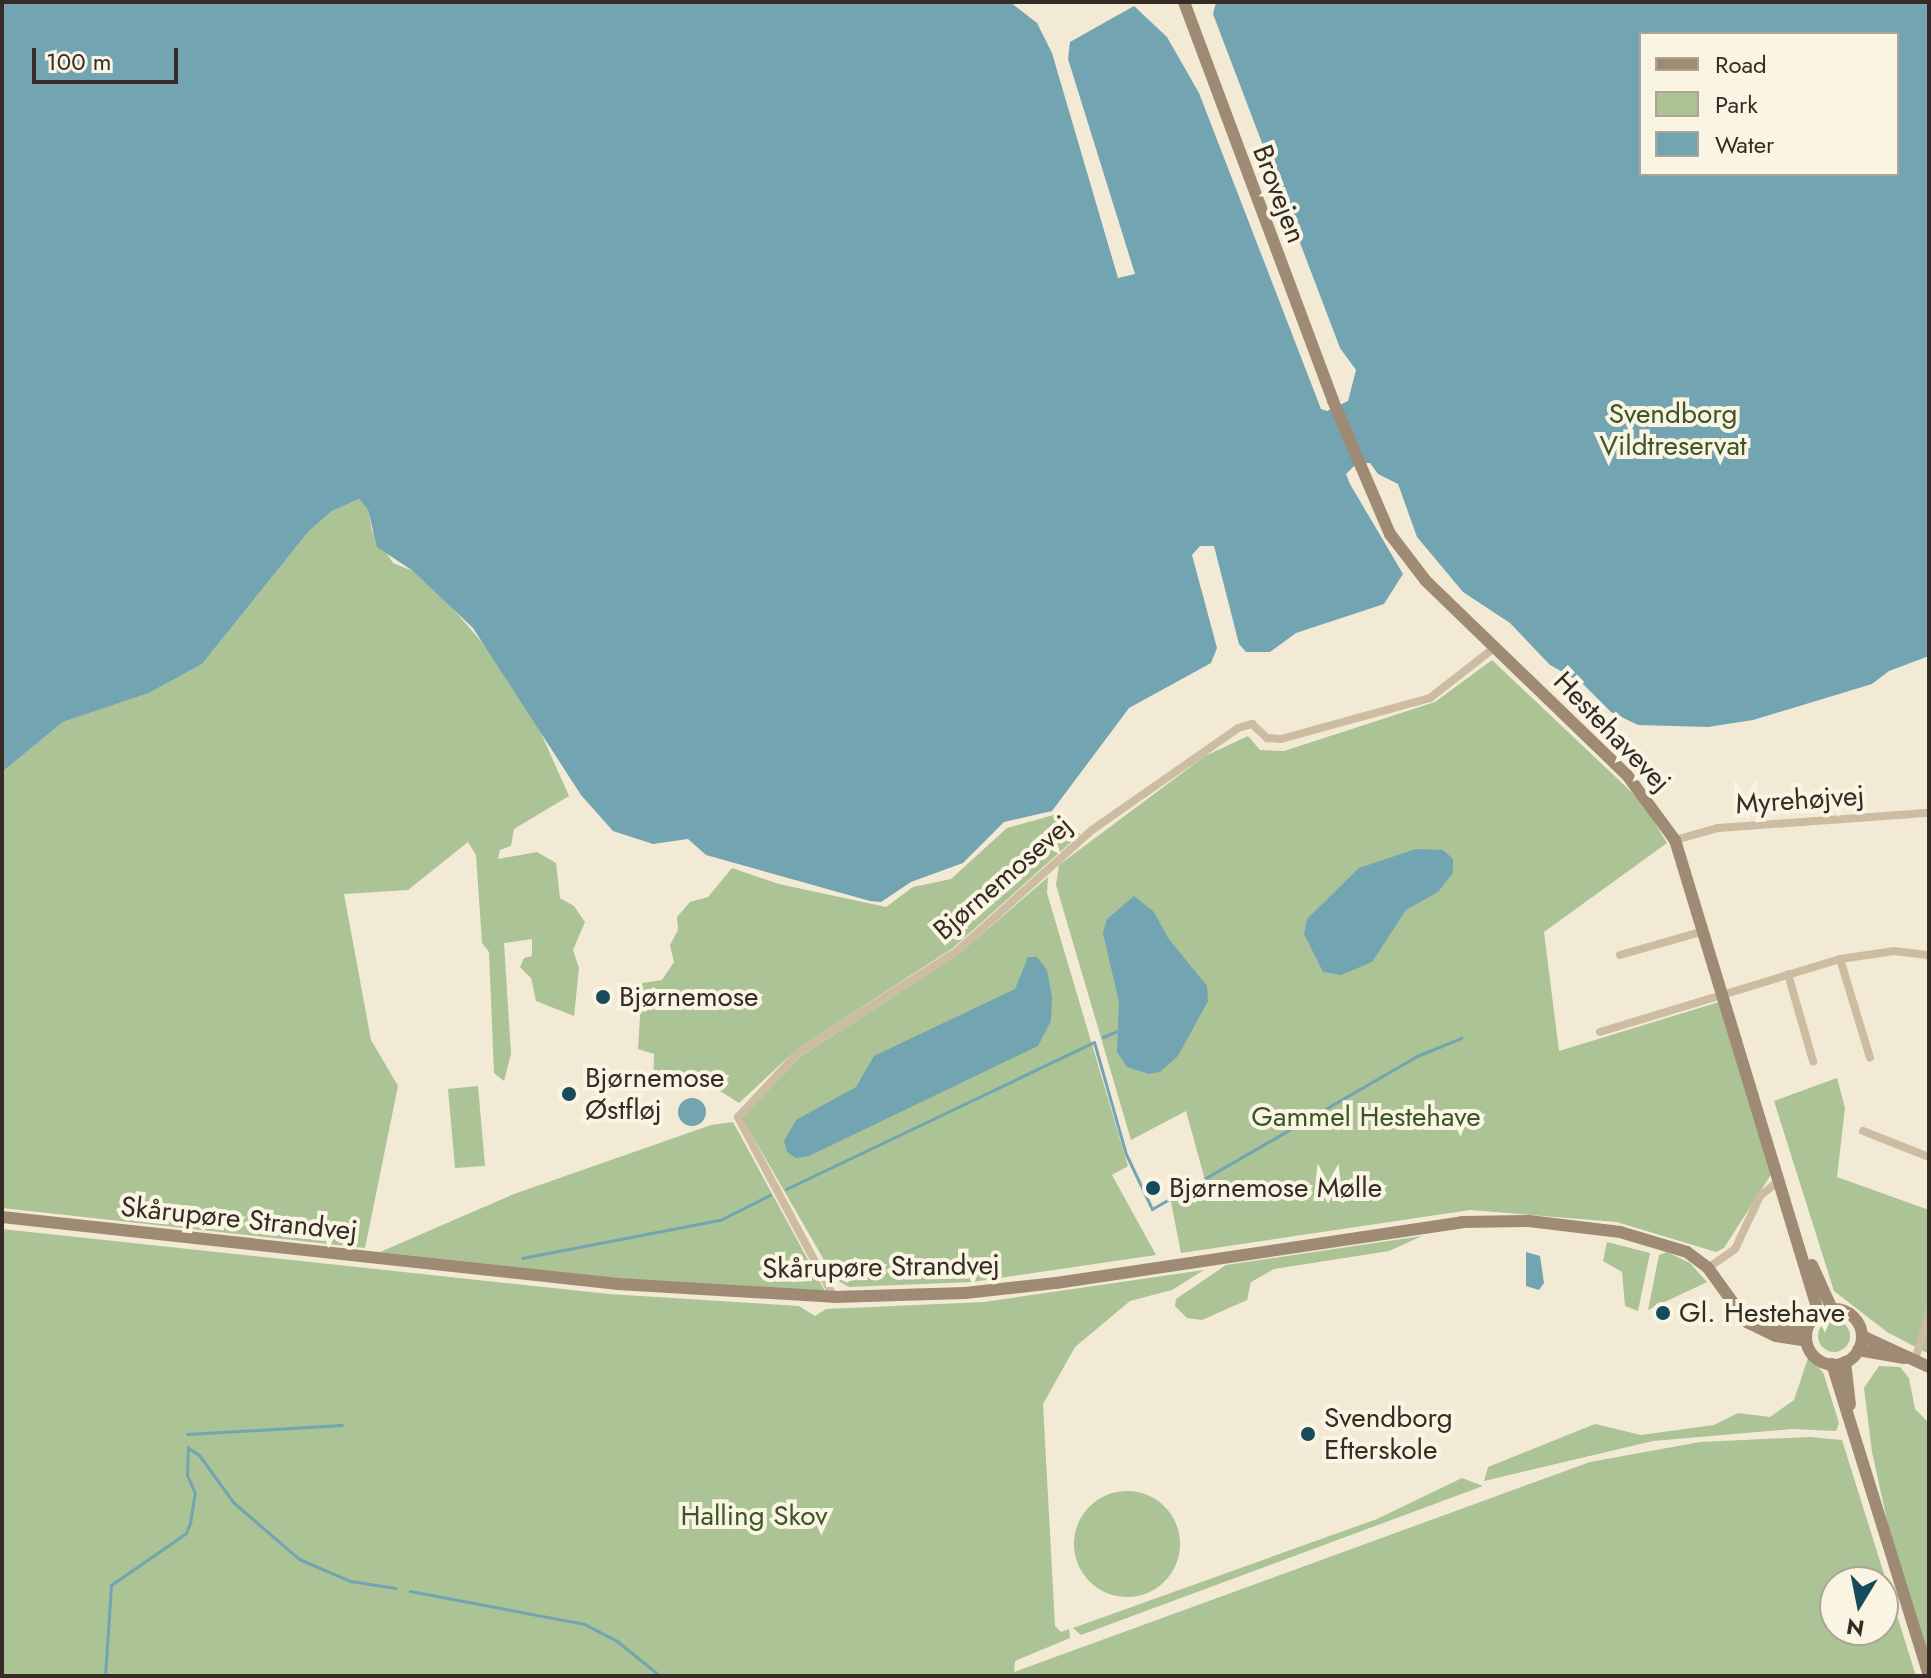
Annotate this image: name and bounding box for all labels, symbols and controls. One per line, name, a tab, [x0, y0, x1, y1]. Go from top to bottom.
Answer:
scale bar	[36, 32, 182, 82]
legend	[1639, 32, 1899, 176]
text: 100 m	[46, 44, 112, 79]
text: Road	[1715, 47, 1767, 82]
text: Park	[1715, 87, 1758, 122]
text: Water	[1715, 127, 1774, 162]
street label: Brovejen	[1245, 140, 1313, 248]
park label: Svendborg Vildtreservat	[1599, 397, 1747, 463]
street label: Hestehavevej	[1546, 665, 1678, 799]
street label: Myrehøjvej	[1735, 779, 1865, 821]
street label: Bjørnemosevej	[927, 809, 1079, 947]
place label: Bjørnemose	[619, 980, 758, 1014]
marker: Bjørnemose	[594, 988, 612, 1006]
place label: Bjørnemose Østfløj	[585, 1061, 724, 1127]
marker: Bjørnemose Østfløj	[560, 1085, 578, 1103]
park label: Gammel Hestehave	[1251, 1100, 1481, 1134]
place label: Bjørnemose Mølle	[1169, 1171, 1382, 1205]
marker: Bjørnemose Mølle	[1144, 1179, 1162, 1197]
street label: Skårupøre Strandvej	[119, 1190, 359, 1248]
street label: Skårupøre Strandvej	[762, 1248, 1000, 1286]
place label: Gl. Hestehave	[1679, 1296, 1845, 1330]
marker: Gl. Hestehave	[1654, 1304, 1672, 1322]
place label: Svendborg Efterskole	[1324, 1401, 1453, 1467]
marker: Svendborg Efterskole	[1299, 1425, 1317, 1443]
park label: Halling Skov	[680, 1499, 828, 1533]
north arrow	[1819, 1566, 1899, 1646]
text: N	[1844, 1610, 1867, 1645]

